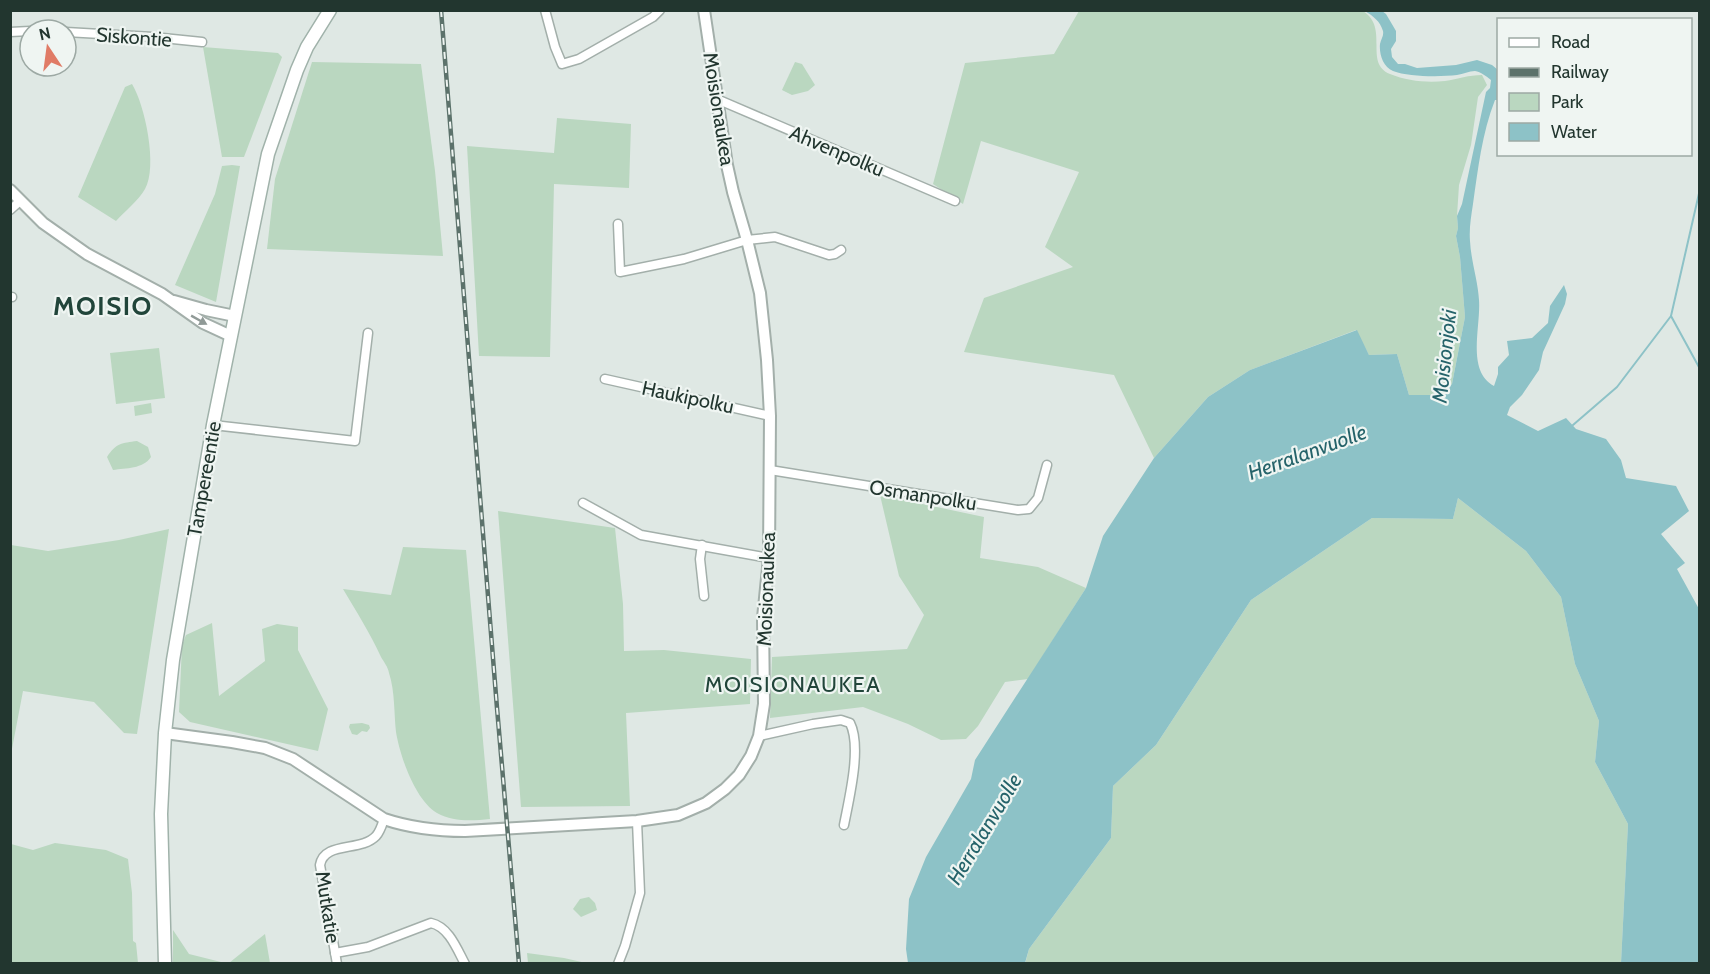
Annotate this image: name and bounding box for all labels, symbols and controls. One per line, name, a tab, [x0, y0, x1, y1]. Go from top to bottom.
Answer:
north arrow	[18, 18, 78, 78]
legend	[1497, 18, 1692, 156]
street label: Siskontie	[95, 22, 173, 52]
text: N	[37, 23, 52, 44]
text: Road	[1551, 31, 1590, 53]
street label: Moisionaukea	[698, 51, 740, 168]
text: Railway	[1551, 61, 1609, 83]
text: Park	[1551, 91, 1584, 113]
street label: Ahvenpolku	[786, 120, 888, 182]
text: Water	[1551, 121, 1597, 143]
district label: MOISIO	[53, 290, 153, 322]
water label: Moisionjoki	[1427, 308, 1462, 405]
one-way arrow	[191, 315, 208, 325]
street label: Haukipolku	[640, 376, 736, 418]
street label: Tampereentie	[182, 419, 226, 539]
water label: Herralanvuolle	[1244, 419, 1370, 485]
street label: Osmanpolku	[868, 475, 978, 515]
street label: Moisionaukea	[752, 531, 780, 647]
district label: MOISIONAUKEA	[705, 671, 881, 698]
water label: Herralanvuolle	[941, 769, 1027, 889]
street label: Mutkatie	[310, 869, 346, 945]

